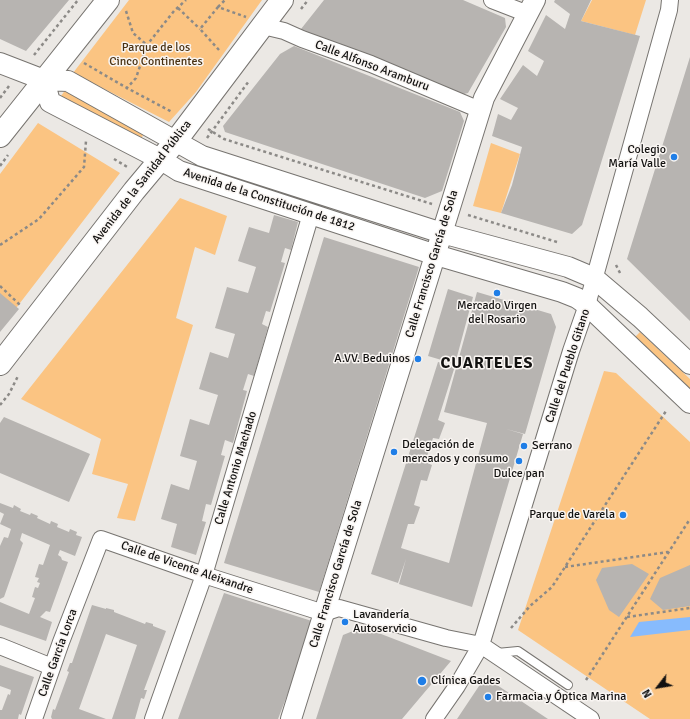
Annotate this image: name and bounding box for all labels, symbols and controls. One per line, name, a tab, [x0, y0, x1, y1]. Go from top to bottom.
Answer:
street label: Calle Alfonso Aramburu	[313, 38, 431, 94]
park label: Parque de los Cinco Continentes	[109, 41, 203, 69]
street label: Avenida de la Sanidad Pública	[89, 117, 195, 247]
place label: Colegio María Valle	[608, 143, 666, 171]
marker: Colegio María Valle	[669, 152, 679, 162]
street label: Avenida de la Constitución de 1812	[181, 165, 357, 235]
street label: Calle Francisco García de Sola	[403, 188, 461, 340]
marker: Mercado Virgen del Rosario	[492, 288, 502, 298]
place label: Mercado Virgen del Rosario	[457, 299, 537, 327]
street label: Calle del Pueblo Gitano	[543, 307, 593, 425]
place label: A.VV. Beduinos	[334, 352, 410, 366]
marker: A.VV. Beduinos	[413, 354, 423, 364]
district label: CUARTELES	[441, 354, 533, 374]
street label: Calle Antonio Machado	[212, 409, 260, 527]
place label: Delegación de mercados y consumo	[402, 438, 508, 466]
place label: Serrano	[532, 439, 572, 453]
marker: Serrano	[519, 441, 529, 451]
marker: Delegación de mercados y consumo	[389, 447, 399, 457]
marker: Dulce pan	[514, 456, 524, 466]
place label: Dulce pan	[494, 467, 544, 481]
street label: Calle Francisco García de Sola	[307, 498, 365, 650]
place label: Parque de Varela	[529, 508, 615, 522]
marker: Parque de Varela	[618, 510, 628, 520]
street label: Calle de Vicente Aleixandre	[119, 539, 255, 597]
street label: Calle García Lorca	[35, 607, 81, 699]
place label: Lavandería Autoservicio	[353, 608, 417, 636]
marker: Lavandería Autoservicio	[340, 617, 350, 627]
north arrow	[638, 667, 678, 707]
place label: Clínica Gades	[431, 674, 501, 688]
marker: Clínica Gades	[416, 675, 428, 687]
text: N	[640, 687, 655, 700]
place label: Farmacia y Óptica Marina	[496, 690, 626, 704]
marker: Farmacia y Óptica Marina	[483, 692, 493, 702]

